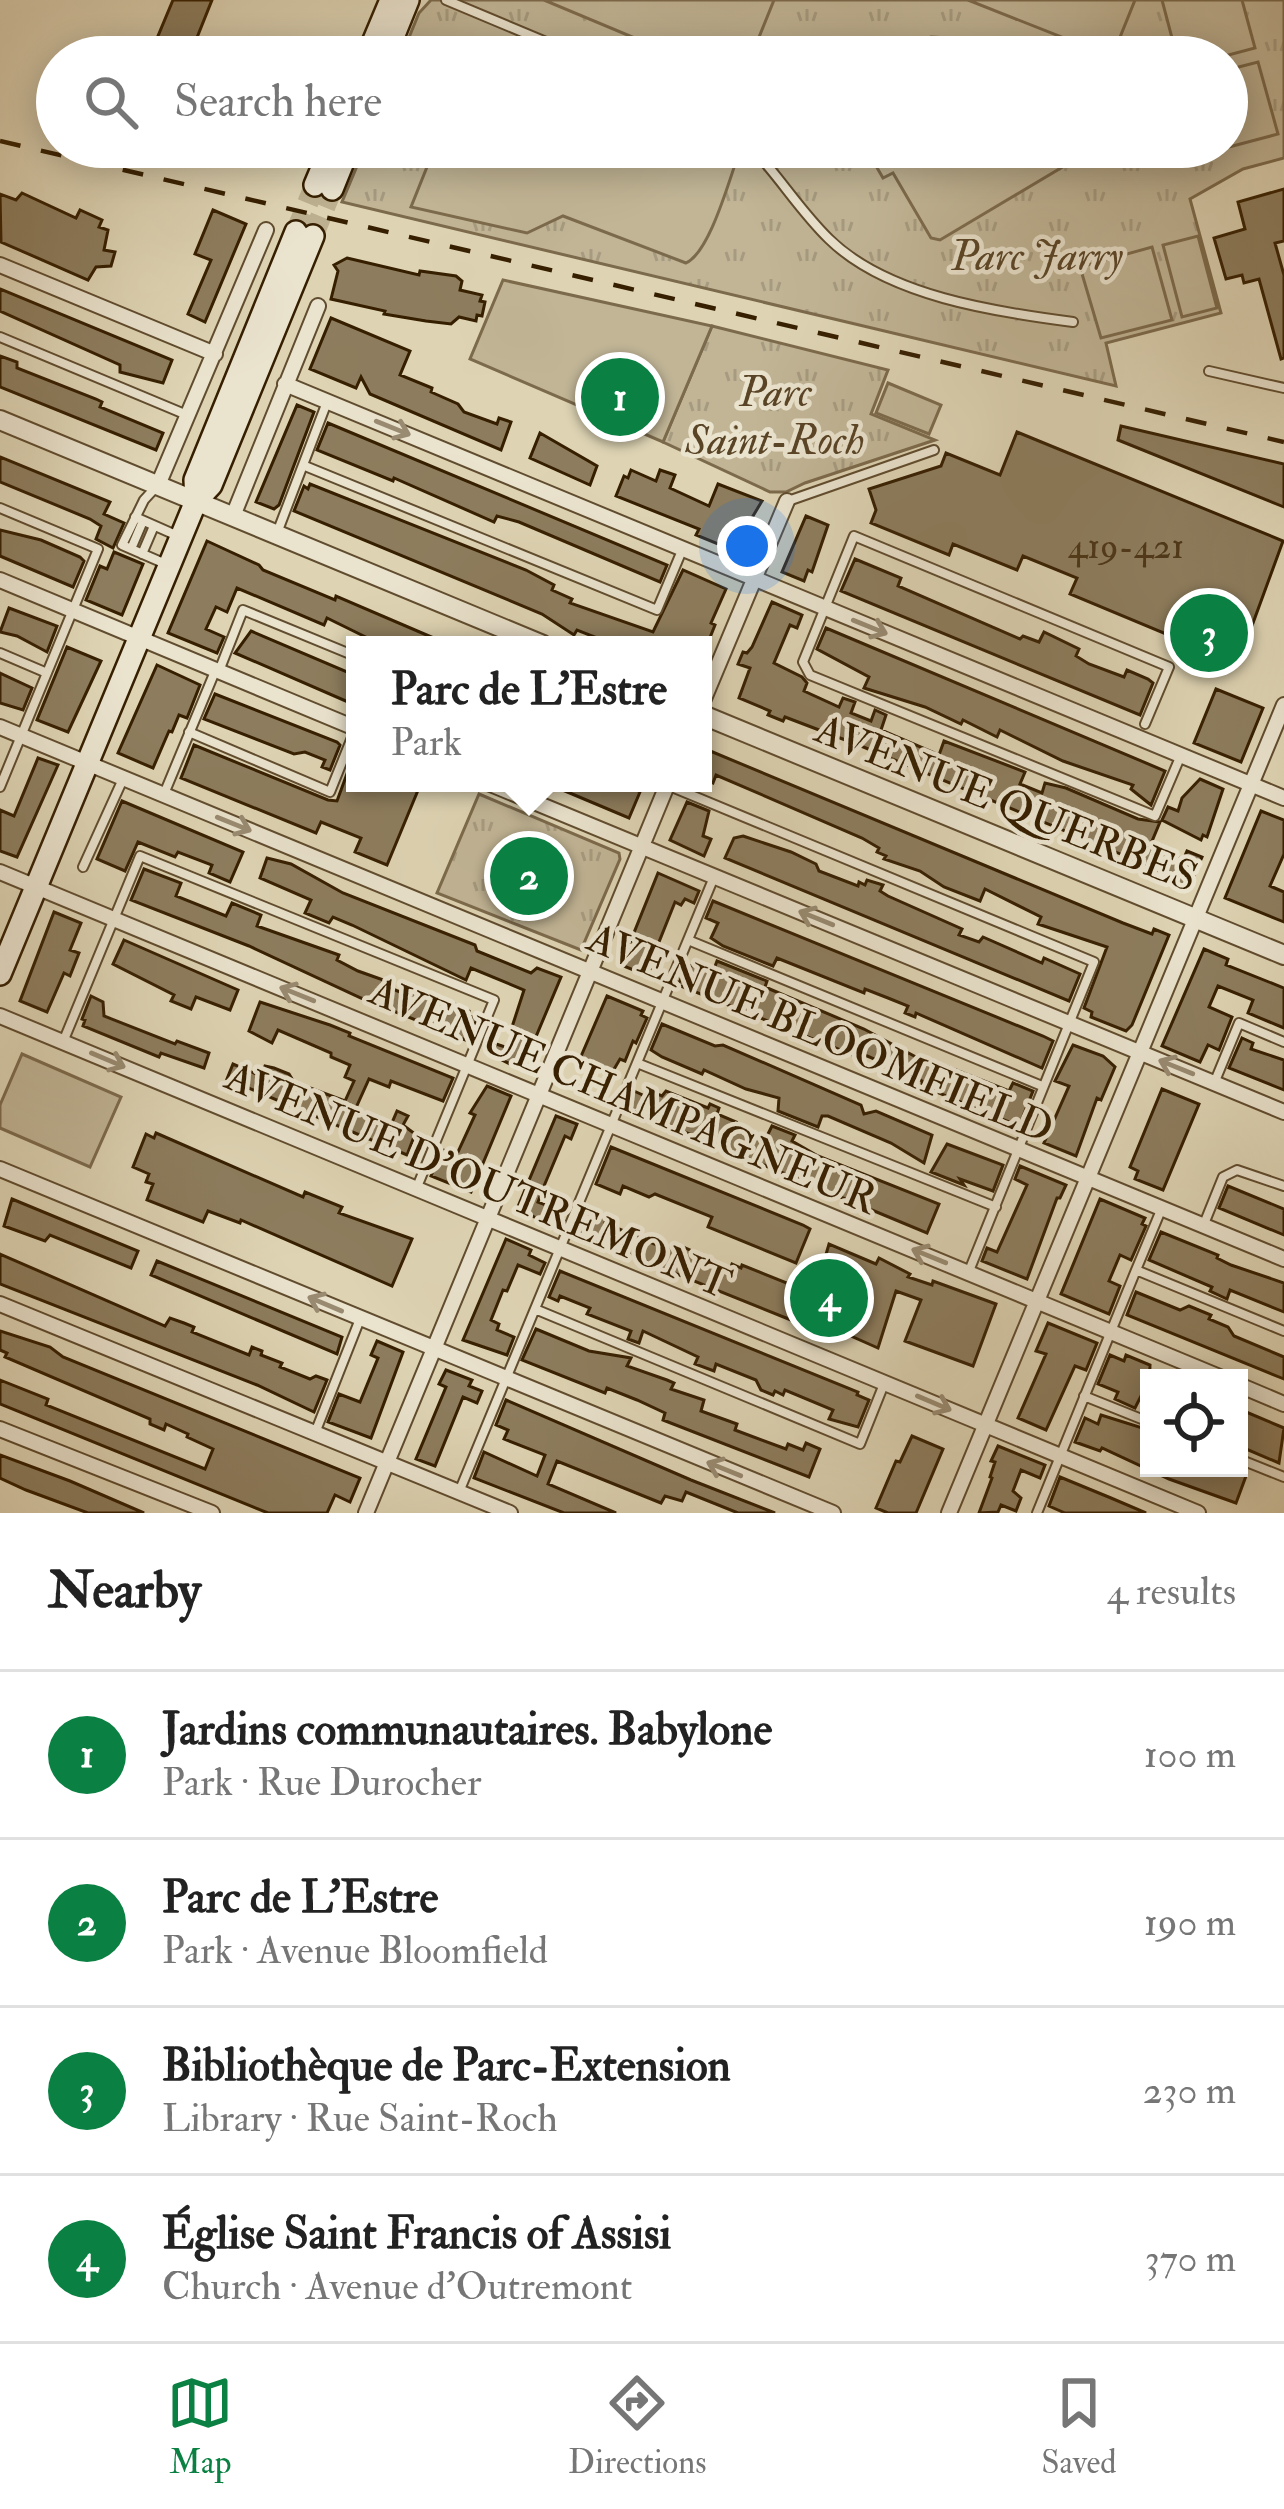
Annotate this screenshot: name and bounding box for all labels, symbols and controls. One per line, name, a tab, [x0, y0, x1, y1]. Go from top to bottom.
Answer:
search box	[36, 36, 1248, 168]
icon: search	[78, 69, 144, 135]
text: Search here	[174, 74, 382, 130]
park label: Parc Jarry	[950, 231, 1124, 283]
pin: 1	[581, 352, 659, 442]
park label: Parc Saint-Roch	[684, 367, 865, 467]
one-way arrow	[374, 419, 411, 440]
your location	[717, 516, 777, 576]
house number: 419-421	[1068, 524, 1184, 569]
pin: 3	[1170, 588, 1248, 678]
one-way arrow	[850, 618, 887, 639]
popup	[346, 636, 712, 792]
text: Parc de L'Estre	[391, 662, 667, 718]
street label: AVENUE QUERBES	[807, 703, 1205, 904]
text: Park	[391, 718, 462, 767]
one-way arrow	[214, 815, 251, 836]
pin: 2	[490, 831, 568, 921]
one-way arrow	[798, 905, 834, 927]
street label: AVENUE BLOOMFIELD	[579, 912, 1061, 1156]
street label: AVENUE CHAMPAGNEUR	[361, 965, 886, 1227]
one-way arrow	[280, 982, 317, 1003]
street label: AVENUE D'OUTREMONT	[217, 1050, 739, 1311]
one-way arrow	[89, 1051, 126, 1072]
one-way arrow	[1158, 1055, 1195, 1076]
one-way arrow	[912, 1244, 949, 1265]
pin: 4	[790, 1253, 868, 1343]
one-way arrow	[307, 1292, 344, 1313]
map controls	[1140, 1369, 1248, 1477]
button: locate	[1140, 1369, 1248, 1477]
one-way arrow	[914, 1394, 951, 1415]
one-way arrow	[707, 1457, 744, 1478]
text: Nearby	[48, 1559, 201, 1623]
text: 4 results	[1107, 1567, 1236, 1616]
text: Jardins communautaires. Babylone	[162, 1702, 772, 1758]
text: 1	[80, 1730, 94, 1779]
text: 100 m	[1144, 1730, 1236, 1779]
text: Park · Rue Durocher	[162, 1758, 481, 1807]
text: Parc de L'Estre	[162, 1870, 438, 1926]
text: 2	[77, 1898, 97, 1947]
text: 190 m	[1144, 1898, 1236, 1947]
text: Park · Avenue Bloomfield	[162, 1926, 548, 1975]
text: Bibliothèque de Parc-Extension	[162, 2038, 731, 2094]
text: 3	[80, 2066, 94, 2115]
text: 230 m	[1143, 2066, 1236, 2115]
text: Library · Rue Saint-Roch	[162, 2094, 558, 2143]
text: Église Saint Francis of Assisi	[162, 2206, 671, 2262]
text: 4	[76, 2234, 98, 2283]
text: 370 m	[1145, 2234, 1236, 2283]
text: Church · Avenue d'Outremont	[162, 2262, 632, 2311]
tab: Map	[167, 2370, 233, 2483]
tab: Directions	[568, 2370, 707, 2483]
tab: Saved	[1041, 2370, 1117, 2483]

